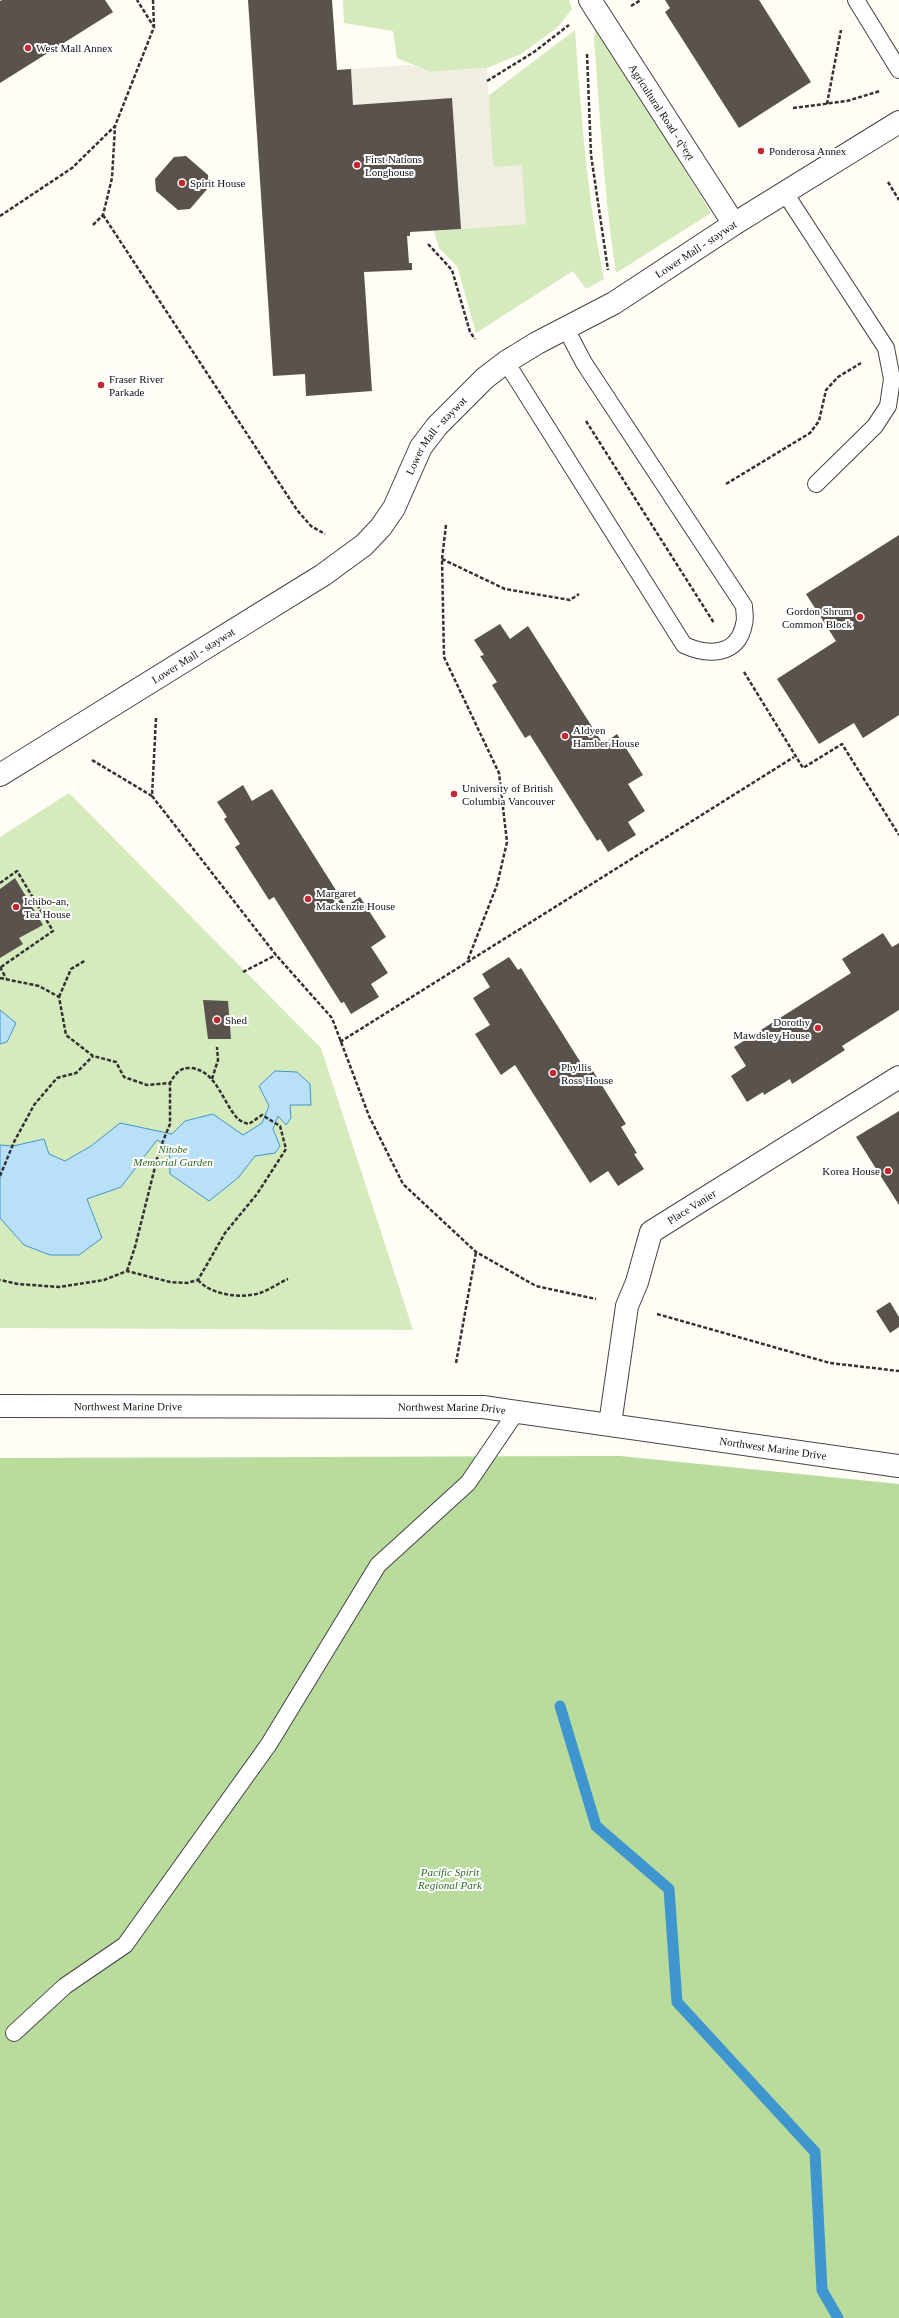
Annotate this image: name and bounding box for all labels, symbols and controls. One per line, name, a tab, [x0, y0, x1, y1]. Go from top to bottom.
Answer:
place label: West Mall Annex	[36, 42, 113, 54]
marker: West Mall Annex	[23, 43, 33, 53]
street label: Agricultural Road - q̓ʷeχt	[626, 62, 698, 162]
place label: Ponderosa Annex	[769, 145, 847, 157]
marker: Ponderosa Annex	[756, 146, 766, 156]
place label: First Nations Longhouse	[365, 153, 422, 178]
marker: First Nations Longhouse	[352, 160, 362, 170]
place label: Spirit House	[190, 177, 245, 189]
marker: Spirit House	[177, 178, 187, 188]
street label: Lower Mall - stəywət	[653, 218, 739, 280]
place label: Fraser River Parkade	[109, 373, 164, 398]
marker: Fraser River Parkade	[96, 380, 106, 390]
street label: Lower Mall - stəywət	[403, 394, 469, 477]
place label: Gordon Shrum Common Block	[782, 605, 852, 630]
marker: Gordon Shrum Common Block	[855, 612, 865, 622]
street label: Lower Mall - stəywət	[149, 625, 237, 686]
place label: Aldyen Hamber House	[573, 724, 639, 749]
marker: Aldyen Hamber House	[560, 731, 570, 741]
place label: University of British Columbia Vancouver	[462, 782, 555, 807]
marker: University of British Columbia Vancouver	[449, 789, 459, 799]
place label: Margaret Mackenzie House	[316, 887, 395, 912]
marker: Margaret Mackenzie House	[303, 894, 313, 904]
place label: Ichibo-an, Tea House	[24, 895, 71, 920]
marker: Ichibo-an, Tea House	[11, 902, 21, 912]
place label: Shed	[225, 1014, 248, 1026]
marker: Shed	[212, 1015, 222, 1025]
place label: Dorothy Mawdsley House	[733, 1016, 810, 1041]
marker: Dorothy Mawdsley House	[813, 1023, 823, 1033]
place label: Phyllis Ross House	[561, 1061, 613, 1086]
marker: Phyllis Ross House	[548, 1068, 558, 1078]
park label: Nitobe Memorial Garden	[132, 1143, 213, 1168]
place label: Korea House	[822, 1165, 880, 1177]
marker: Korea House	[883, 1166, 893, 1176]
street label: Place Vanier	[665, 1187, 718, 1226]
street label: Northwest Marine Drive	[74, 1400, 182, 1412]
street label: Northwest Marine Drive	[398, 1401, 507, 1416]
street label: Northwest Marine Drive	[719, 1435, 828, 1462]
park label: Pacific Spirit Regional Park	[417, 1866, 483, 1891]

